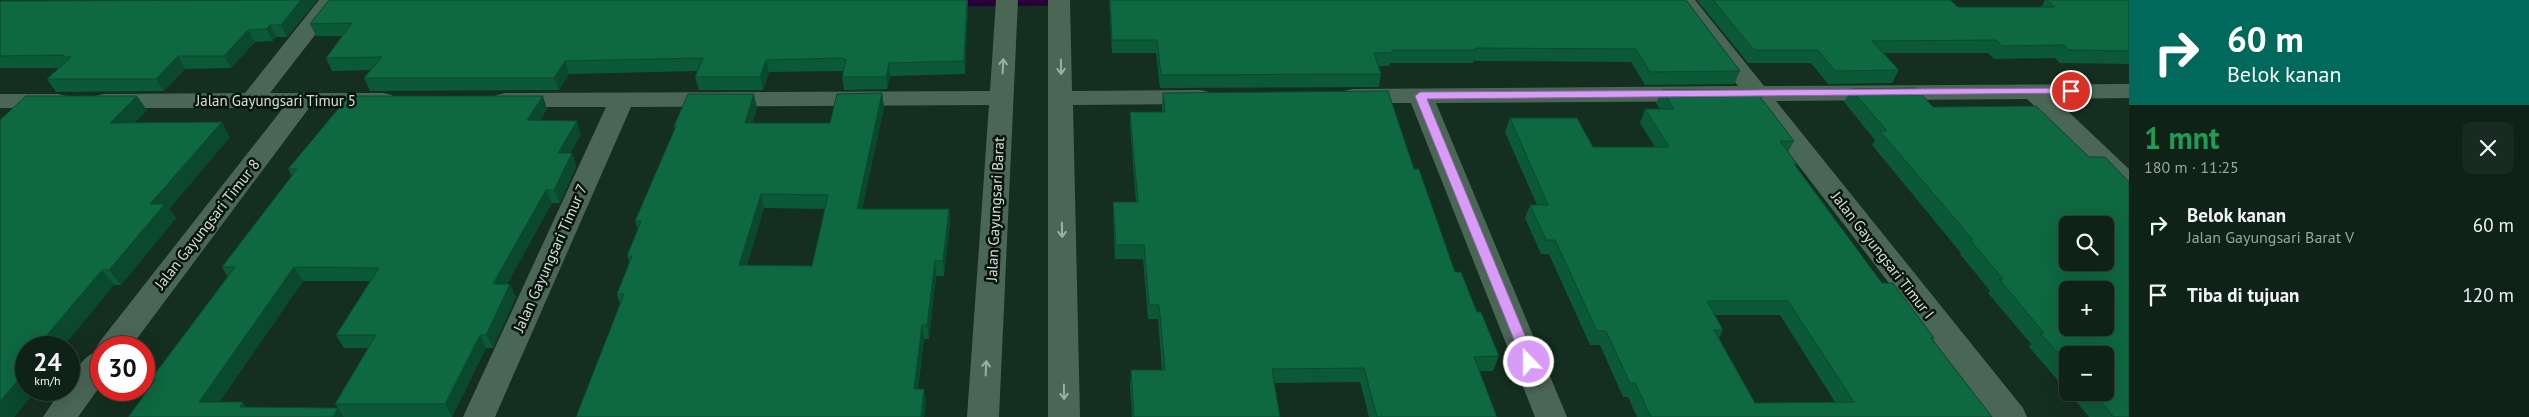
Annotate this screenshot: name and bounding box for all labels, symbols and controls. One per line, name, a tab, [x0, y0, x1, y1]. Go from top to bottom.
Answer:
text: 60 m	[2227, 16, 2304, 62]
icon: right	[2144, 20, 2209, 85]
one-way arrow	[1056, 58, 1066, 75]
one-way arrow	[999, 59, 1008, 75]
text: Belok kanan	[2227, 60, 2341, 88]
pin	[2050, 70, 2092, 112]
icon: arrive	[2057, 77, 2085, 105]
street label: Jalan Gayungsari Timur 5	[195, 91, 356, 110]
text: 1 mnt	[2144, 118, 2220, 157]
button: close	[2462, 122, 2514, 174]
street label: Jalan Gayungsari Barat	[982, 136, 1008, 283]
street label: Jalan Gayungsari Timur 8	[150, 155, 264, 294]
text: 180 m · 11:25	[2144, 157, 2239, 177]
street label: Jalan Gayungsari Timur 7	[508, 181, 591, 336]
street label: Jalan Gayungsari Timur I	[1827, 187, 1939, 322]
text: Belok kanan	[2187, 203, 2286, 227]
icon: right	[2144, 211, 2172, 239]
text: 60 m	[2473, 213, 2514, 237]
map controls	[2059, 216, 2114, 401]
button: search	[2059, 216, 2114, 271]
one-way arrow	[1057, 221, 1067, 237]
text: Jalan Gayungsari Barat V	[2187, 227, 2354, 247]
button: +	[2059, 281, 2114, 336]
icon: arrive	[2144, 281, 2172, 309]
text: Tiba di tujuan	[2187, 283, 2299, 307]
text: 120 m	[2462, 283, 2514, 307]
position arrow	[1502, 335, 1554, 387]
speed limit sign: 30	[90, 336, 155, 401]
text: 24	[33, 346, 62, 378]
button: −	[2059, 346, 2114, 401]
one-way arrow	[981, 361, 990, 377]
text: km/h	[34, 373, 61, 388]
one-way arrow	[1059, 384, 1069, 400]

